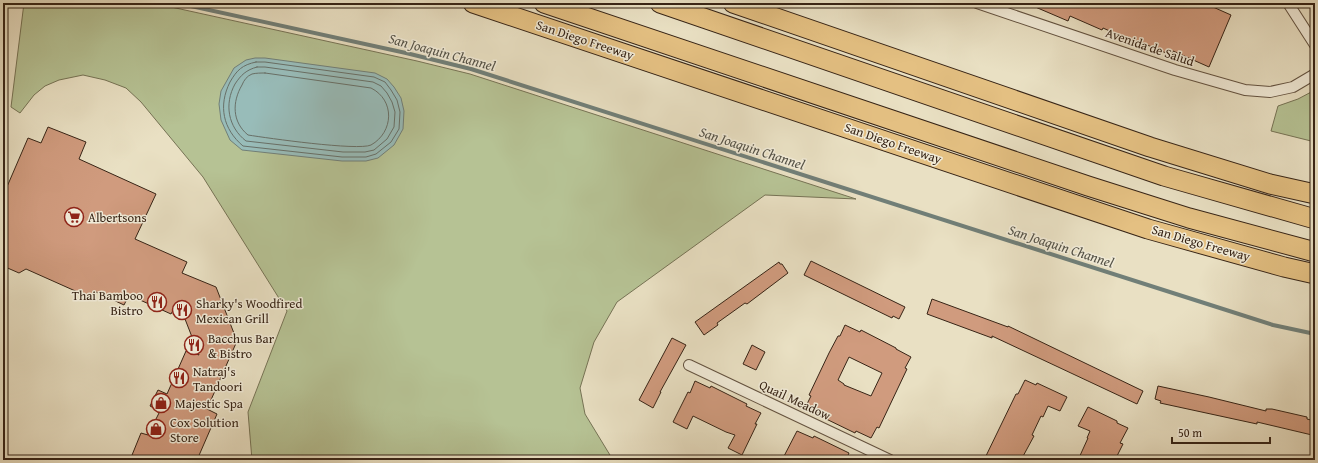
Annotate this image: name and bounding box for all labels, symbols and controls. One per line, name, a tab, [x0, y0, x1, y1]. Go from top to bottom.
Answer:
street label: San Diego Freeway	[534, 15, 637, 65]
street label: Avenida de Salud	[1103, 23, 1197, 71]
water label: San Joaquin Channel	[386, 28, 498, 76]
street label: San Diego Freeway	[842, 117, 945, 169]
water label: San Joaquin Channel	[697, 122, 808, 175]
supermarket icon: Albertsons	[63, 206, 85, 228]
place label: Albertsons	[88, 208, 147, 227]
water label: San Joaquin Channel	[1006, 220, 1117, 273]
street label: San Diego Freeway	[1150, 220, 1253, 266]
place label: Thai Bamboo Bistro	[72, 286, 143, 320]
restaurant icon: Thai Bamboo Bistro	[146, 291, 168, 313]
place label: Sharky's Woodfired Mexican Grill	[196, 294, 302, 328]
restaurant icon: Sharky's Woodfired Mexican Grill	[171, 299, 193, 321]
place label: Bacchus Bar & Bistro	[208, 329, 275, 363]
restaurant icon: Bacchus Bar & Bistro	[183, 334, 205, 356]
place label: Natraj's Tandoori	[193, 362, 243, 396]
restaurant icon: Natraj's Tandoori	[168, 367, 190, 389]
street label: Quail Meadow	[756, 375, 834, 425]
shop icon: Majestic Spa	[150, 392, 172, 414]
place label: Majestic Spa	[175, 394, 244, 413]
place label: Cox Solution Store	[170, 413, 239, 447]
shop icon: Cox Solution Store	[145, 418, 167, 440]
scale bar	[1172, 419, 1270, 445]
text: 50 m	[1178, 424, 1202, 441]

